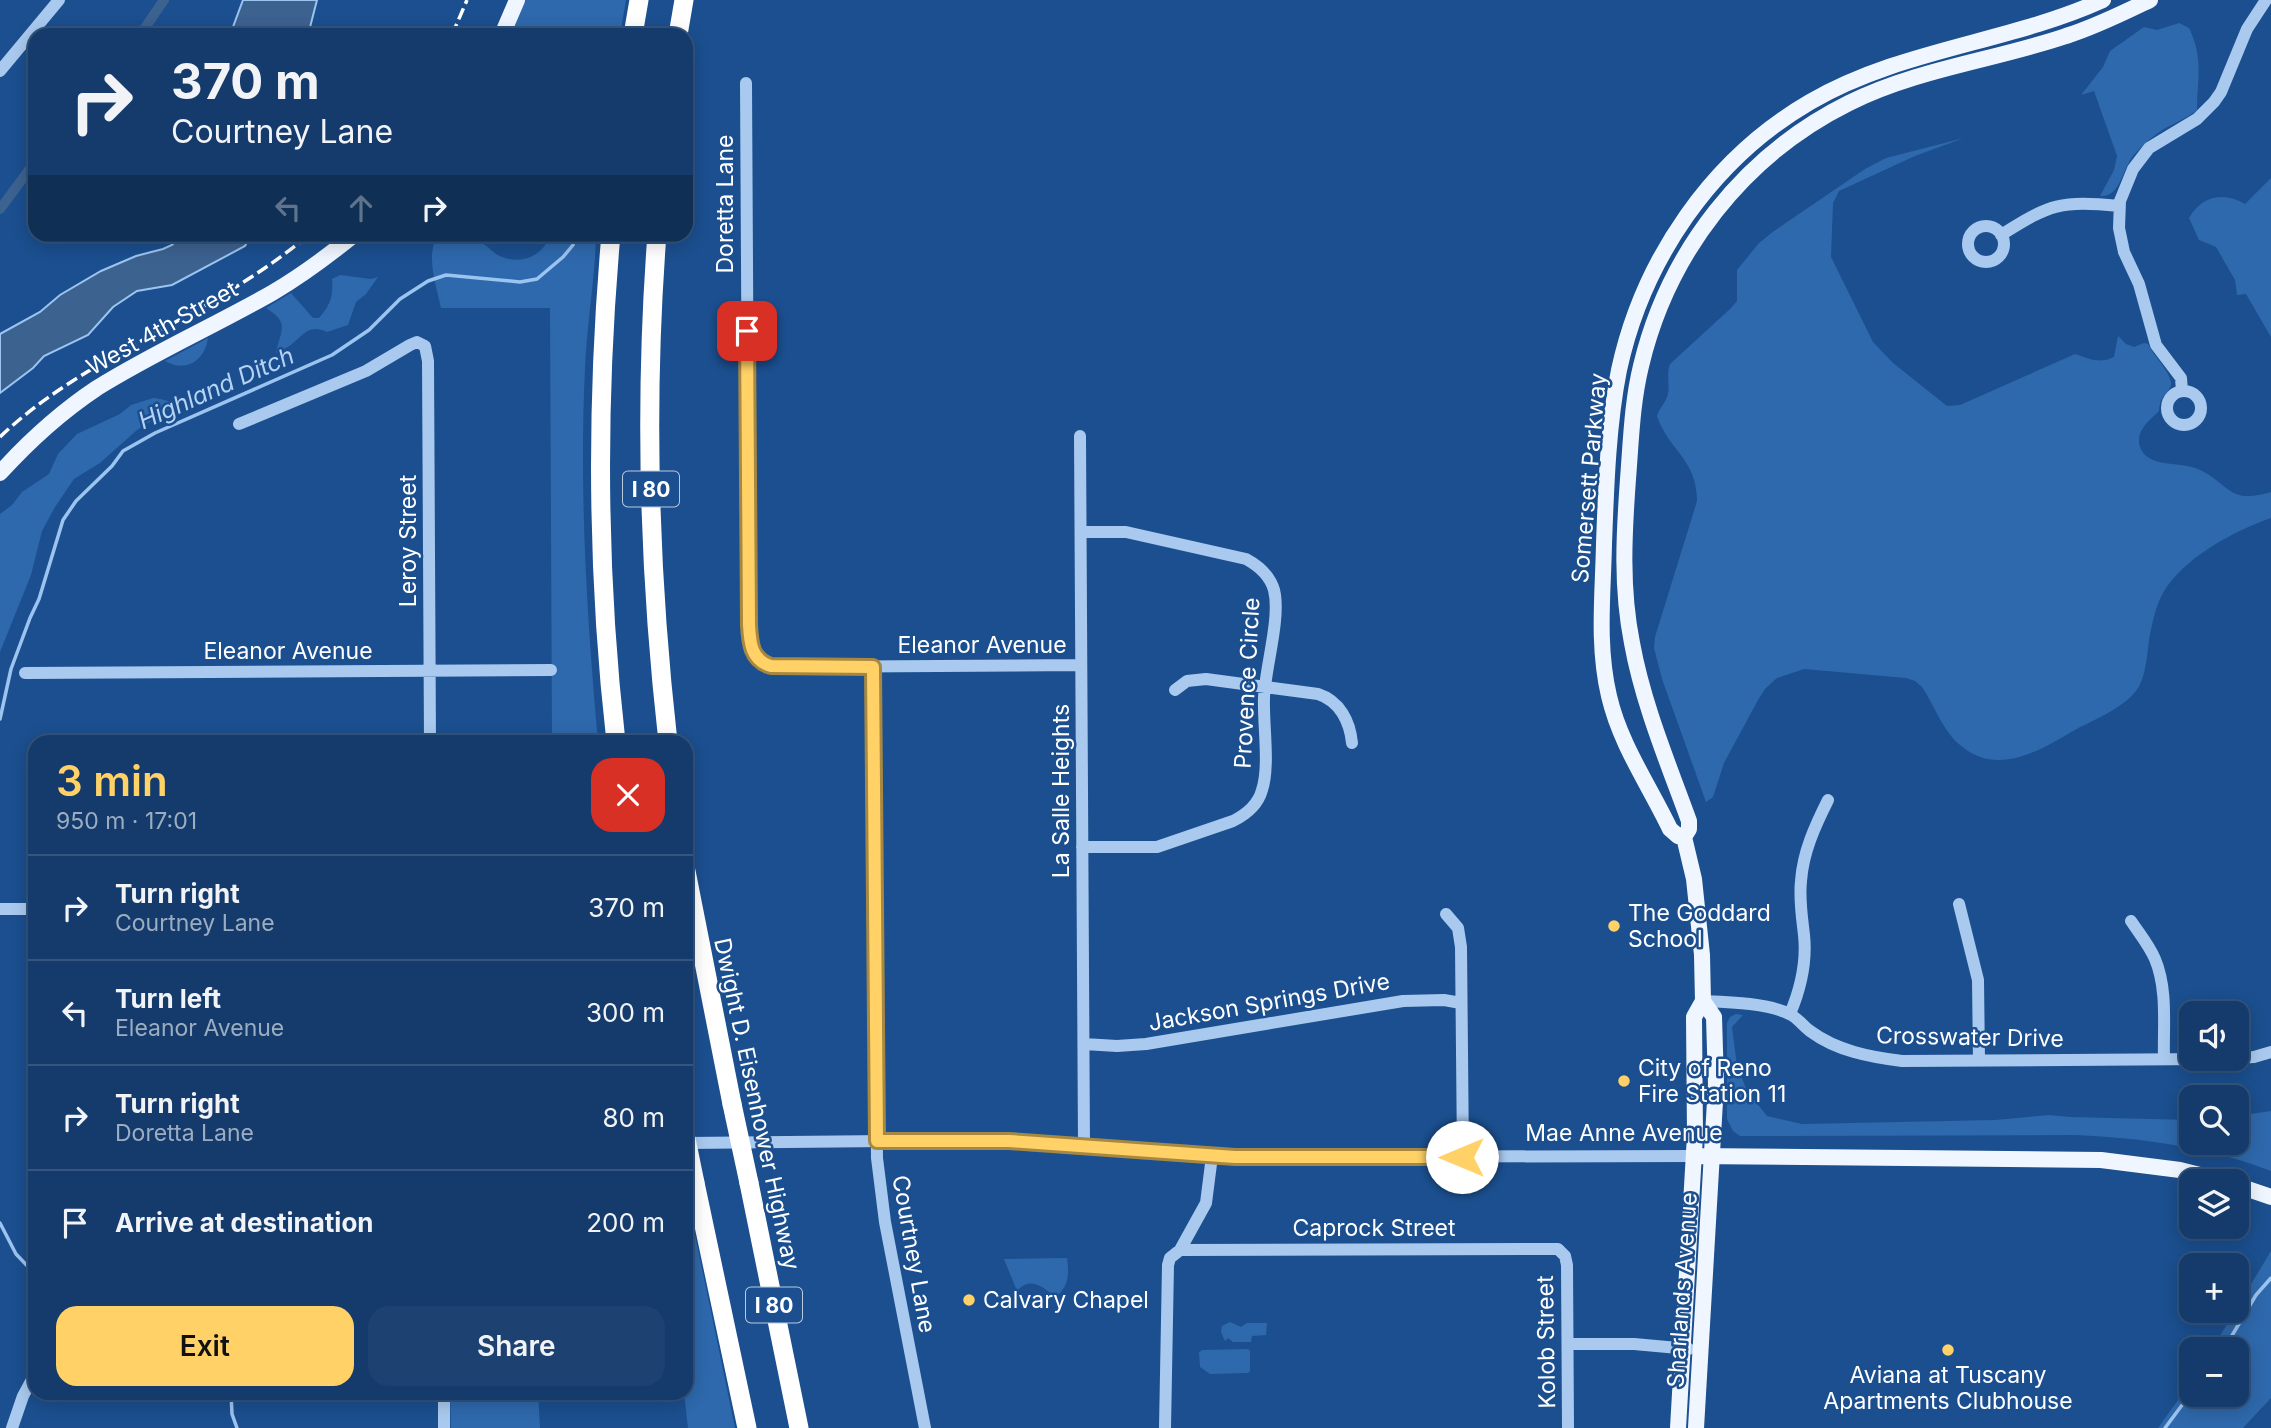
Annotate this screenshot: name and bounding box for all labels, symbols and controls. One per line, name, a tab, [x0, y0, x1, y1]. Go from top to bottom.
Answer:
text: 370 m	[171, 52, 320, 111]
icon: right	[56, 56, 147, 147]
text: Courtney Lane	[171, 112, 393, 151]
street label: Doretta Lane	[711, 135, 739, 273]
icon: left	[269, 189, 307, 227]
icon: ahead	[342, 189, 380, 227]
icon: right	[415, 189, 453, 227]
street label: West 4th Street	[82, 275, 243, 381]
pin	[717, 301, 777, 361]
icon: arrive	[728, 312, 766, 350]
water label: Highland Ditch	[134, 341, 298, 435]
street label: Somersett Parkway	[1566, 372, 1612, 584]
road number: I 80	[623, 472, 679, 506]
street label: Leroy Street	[394, 474, 422, 607]
street label: Provence Circle	[1229, 597, 1265, 769]
street label: Eleanor Avenue	[897, 631, 1067, 659]
street label: Eleanor Avenue	[203, 637, 373, 665]
street label: La Salle Heights	[1047, 704, 1075, 878]
text: 3 min	[56, 755, 168, 806]
button: close	[591, 758, 665, 832]
text: 950 m · 17:01	[56, 807, 197, 835]
text: Turn right	[115, 878, 240, 909]
icon: right	[56, 889, 94, 927]
text: 370 m	[588, 892, 665, 923]
place label: The Goddard School	[1628, 899, 1771, 953]
text: Courtney Lane	[115, 909, 275, 937]
marker: The Goddard School	[1606, 918, 1622, 934]
street label: Dwight D. Eisenhower Highway	[708, 936, 806, 1273]
street label: Jackson Springs Drive	[1146, 967, 1392, 1037]
text: Turn left	[115, 983, 221, 1014]
icon: left	[56, 994, 94, 1032]
text: 300 m	[586, 997, 665, 1028]
map controls	[2179, 1001, 2249, 1407]
button: sound	[2179, 1001, 2249, 1071]
text: Eleanor Avenue	[115, 1014, 284, 1042]
street label: Crosswater Drive	[1876, 1021, 2064, 1053]
place label: City of Reno Fire Station 11	[1638, 1054, 1786, 1108]
marker: City of Reno Fire Station 11	[1616, 1073, 1632, 1089]
button: search	[2179, 1085, 2249, 1155]
text: Turn right	[115, 1088, 240, 1119]
icon: right	[56, 1099, 94, 1137]
text: 80 m	[602, 1102, 665, 1133]
text: Doretta Lane	[115, 1119, 254, 1147]
street label: Mae Anne Avenue	[1525, 1119, 1723, 1147]
position arrow	[1425, 1120, 1499, 1194]
button: layers	[2179, 1169, 2249, 1239]
street label: Courtney Lane	[886, 1173, 942, 1335]
street label: Sharlands Avenue	[1661, 1191, 1703, 1389]
icon: arrive	[56, 1204, 94, 1242]
text: Arrive at destination	[115, 1207, 374, 1238]
text: 200 m	[586, 1207, 665, 1238]
street label: Caprock Street	[1293, 1214, 1456, 1242]
button: +	[2179, 1253, 2249, 1323]
street label: Kolob Street	[1531, 1275, 1561, 1409]
place label: Calvary Chapel	[983, 1286, 1149, 1314]
road number: I 80	[746, 1288, 802, 1322]
marker: Calvary Chapel	[961, 1292, 977, 1308]
button: Exit	[56, 1306, 354, 1386]
button: Share	[368, 1306, 665, 1386]
button: −	[2179, 1337, 2249, 1407]
marker: Aviana at Tuscany Apartments Clubhouse	[1940, 1342, 1956, 1358]
place label: Aviana at Tuscany Apartments Clubhouse	[1823, 1361, 2073, 1415]

